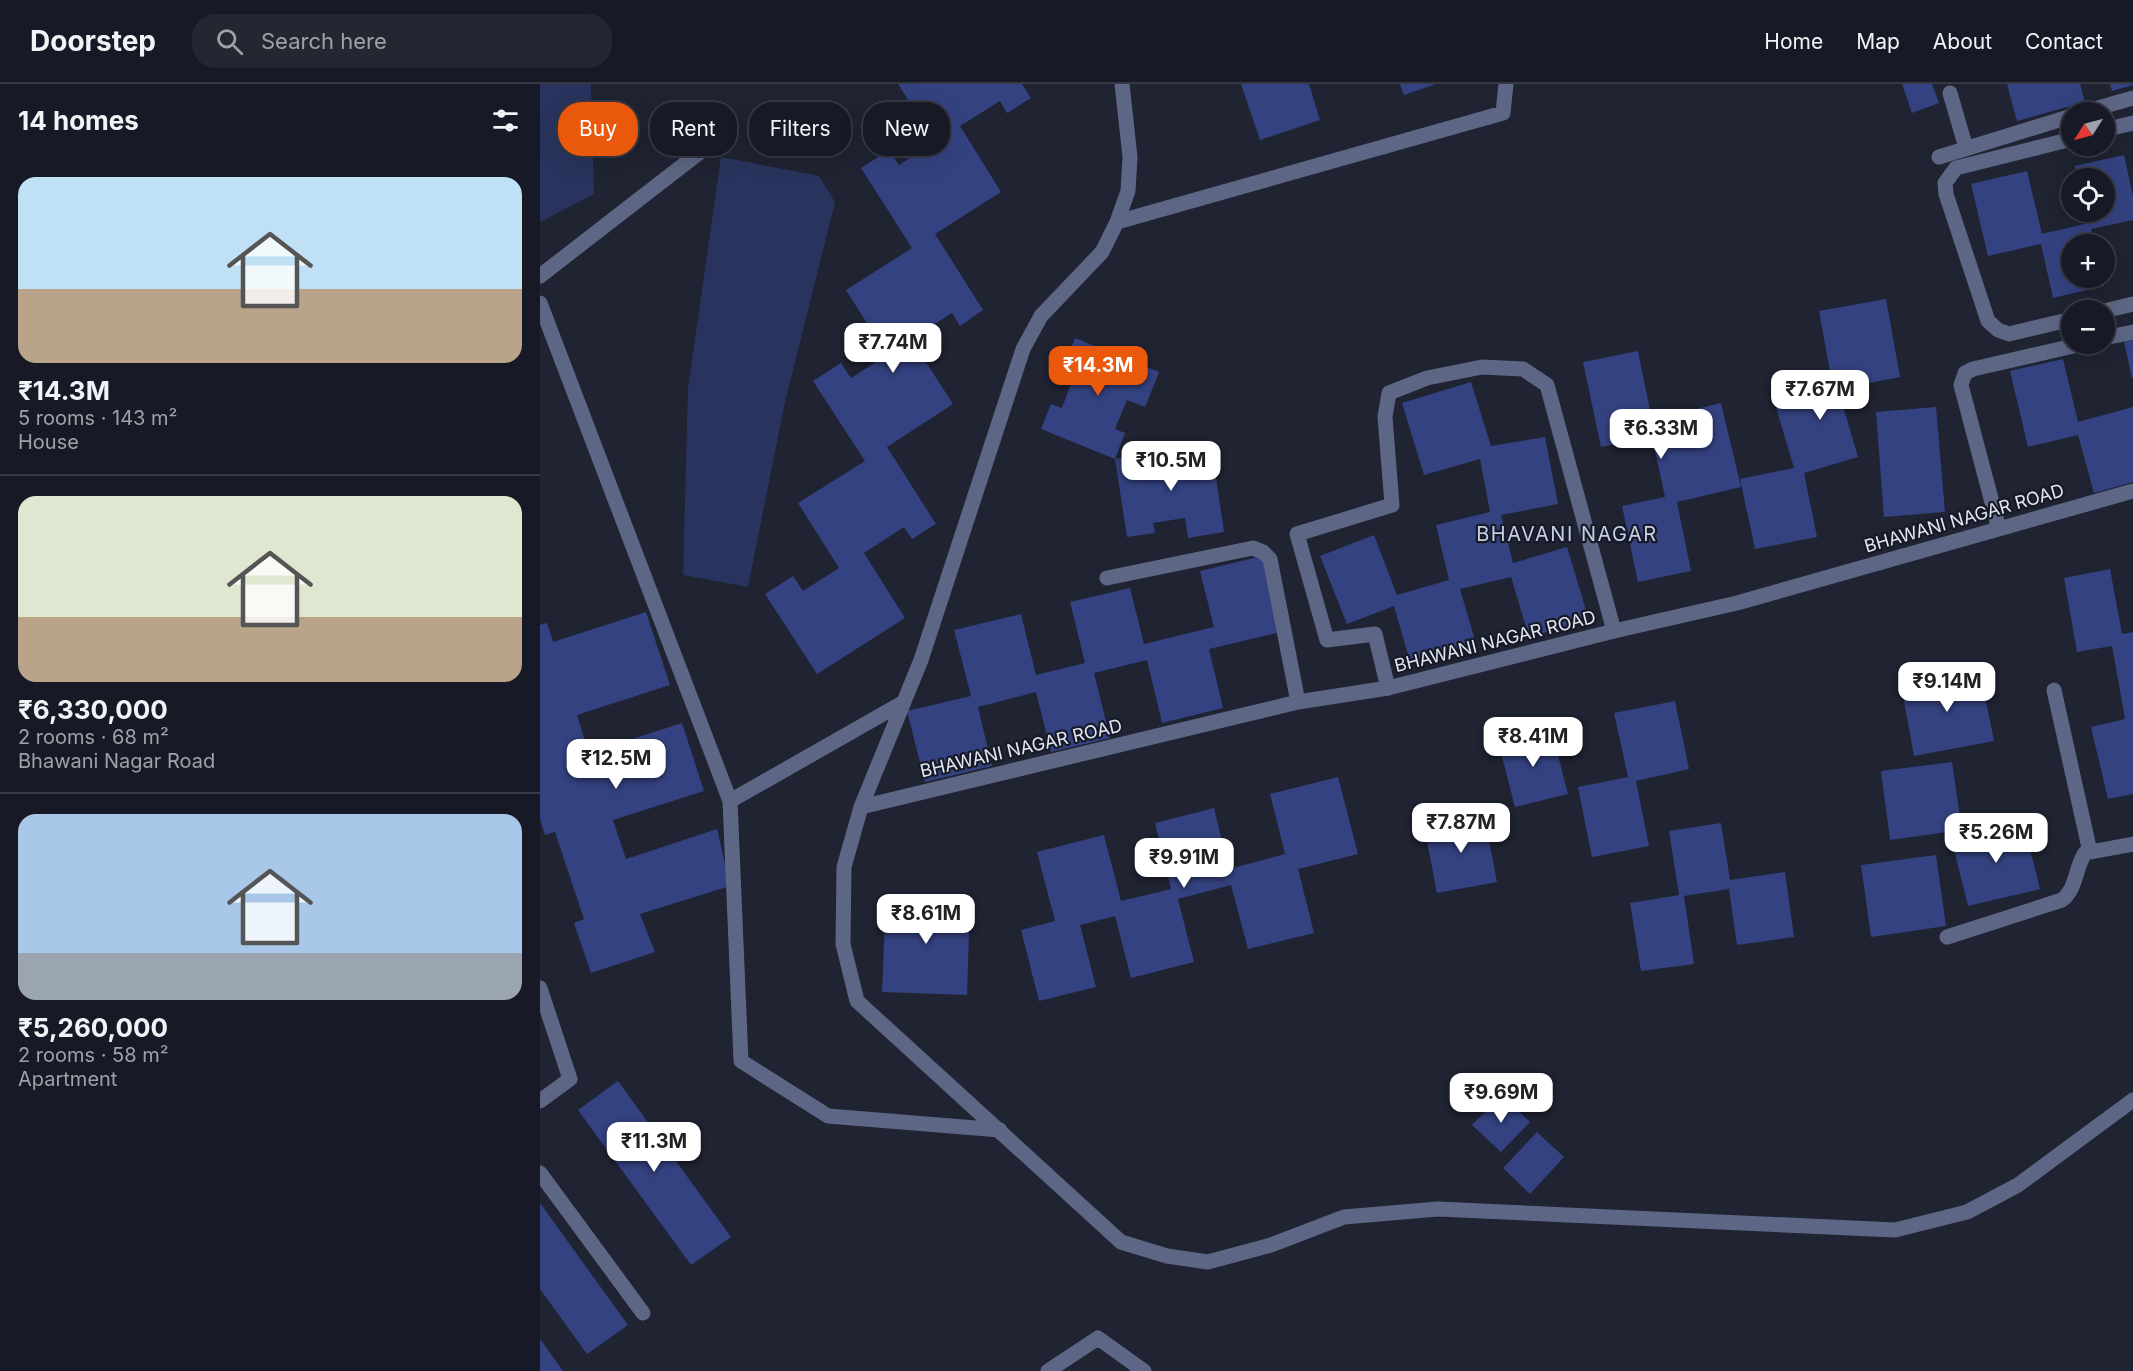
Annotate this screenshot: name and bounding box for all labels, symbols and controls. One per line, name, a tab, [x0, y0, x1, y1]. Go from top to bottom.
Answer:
search box	[192, 14, 612, 68]
text: Doorstep	[30, 24, 156, 58]
icon: search	[213, 25, 246, 58]
text: Search here	[261, 28, 387, 54]
text: Home	[1764, 29, 1823, 54]
text: Map	[1856, 29, 1900, 54]
text: About	[1933, 29, 1992, 54]
text: Contact	[2025, 29, 2103, 54]
chip: Buy	[558, 102, 638, 156]
chip: Rent	[650, 102, 737, 156]
chip: Filters	[749, 102, 851, 156]
chip: New	[863, 102, 950, 156]
north arrow	[2061, 102, 2115, 156]
map controls	[2061, 102, 2115, 354]
icon: filters	[489, 104, 522, 137]
text: 14 homes	[18, 105, 139, 136]
button: locate	[2061, 168, 2115, 222]
icon: home	[216, 216, 324, 324]
button: +	[2061, 234, 2115, 288]
button: −	[2061, 300, 2115, 354]
pin: ₹7.74M	[844, 323, 942, 374]
text: ₹7.74M	[858, 330, 928, 354]
pin: ₹14.3M	[1049, 346, 1147, 397]
text: ₹14.3M	[1063, 353, 1133, 377]
pin: ₹7.67M	[1771, 370, 1869, 421]
text: ₹14.3M	[18, 375, 110, 406]
text: ₹7.67M	[1785, 377, 1855, 401]
text: 5 rooms · 143 m²	[18, 406, 177, 430]
pin: ₹6.33M	[1612, 409, 1710, 460]
text: ₹6.33M	[1624, 416, 1698, 440]
text: House	[18, 430, 79, 454]
pin: ₹10.5M	[1122, 441, 1220, 492]
text: ₹10.5M	[1136, 448, 1206, 472]
street label: BHAWANI NAGAR ROAD	[1862, 479, 2066, 557]
district label: BHAVANI NAGAR	[1476, 522, 1658, 546]
icon: home	[216, 535, 324, 643]
street label: BHAWANI NAGAR ROAD	[1392, 606, 1598, 676]
pin: ₹9.14M	[1898, 662, 1996, 713]
text: ₹9.14M	[1912, 669, 1982, 693]
text: ₹6,330,000	[18, 694, 168, 725]
street label: BHAWANI NAGAR ROAD	[918, 715, 1124, 781]
pin: ₹8.41M	[1484, 717, 1582, 768]
text: ₹8.41M	[1498, 724, 1568, 748]
text: 2 rooms · 68 m²	[18, 725, 169, 749]
pin: ₹12.5M	[567, 739, 665, 790]
text: ₹12.5M	[581, 746, 651, 770]
text: Bhawani Nagar Road	[18, 749, 215, 773]
pin: ₹7.87M	[1412, 803, 1510, 854]
text: ₹7.87M	[1426, 810, 1496, 834]
pin: ₹5.26M	[1947, 813, 2045, 864]
text: ₹5.26M	[1959, 820, 2033, 844]
pin: ₹9.91M	[1135, 838, 1233, 889]
text: ₹9.91M	[1149, 845, 1219, 869]
icon: home	[216, 853, 324, 961]
pin: ₹8.61M	[877, 894, 975, 945]
text: ₹8.61M	[891, 901, 961, 925]
text: ₹5,260,000	[18, 1012, 168, 1043]
text: 2 rooms · 58 m²	[18, 1043, 169, 1067]
text: Apartment	[18, 1067, 117, 1091]
pin: ₹9.69M	[1452, 1073, 1550, 1124]
text: ₹9.69M	[1464, 1080, 1538, 1104]
pin: ₹11.3M	[605, 1122, 703, 1173]
text: ₹11.3M	[621, 1129, 687, 1153]

